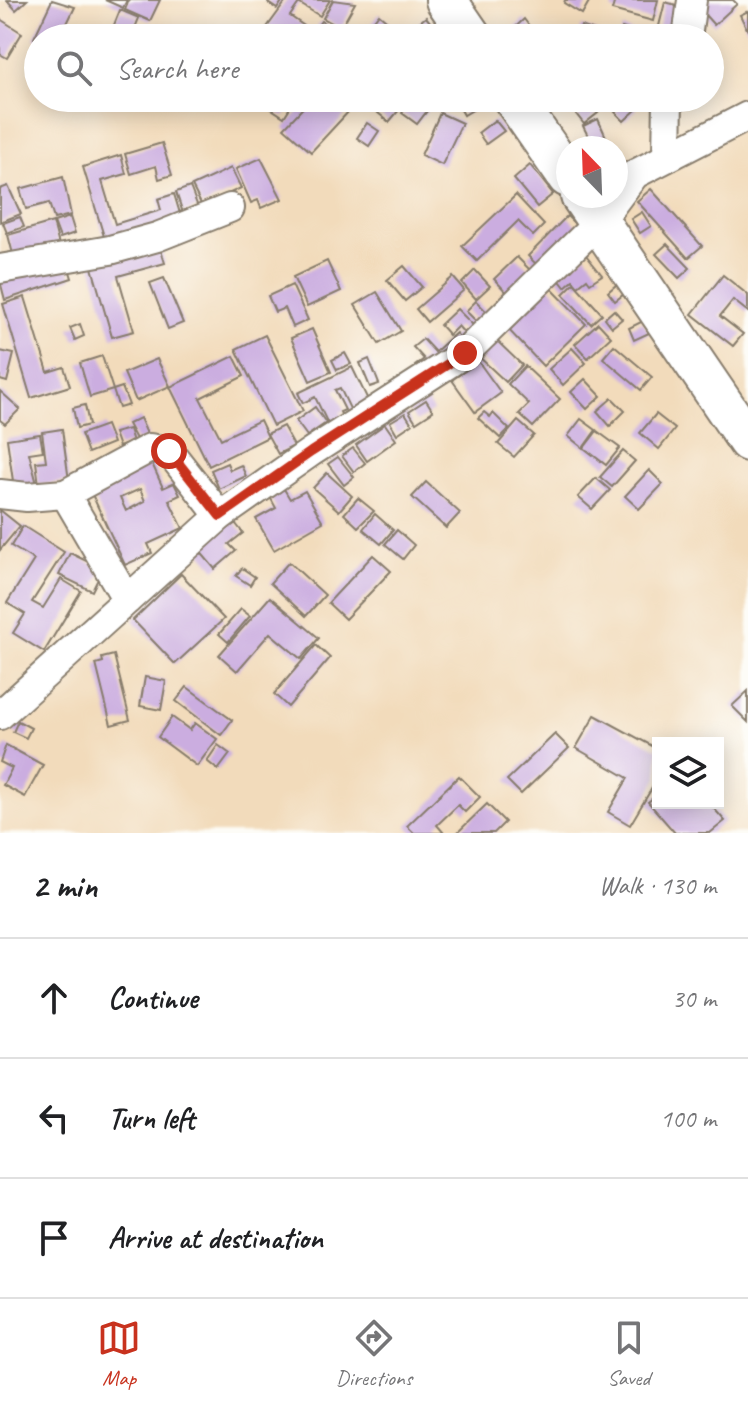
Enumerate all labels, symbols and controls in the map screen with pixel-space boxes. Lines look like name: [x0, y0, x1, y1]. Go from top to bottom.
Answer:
search box: [24, 24, 724, 112]
icon: search: [52, 46, 96, 90]
text: Search here: [116, 49, 238, 87]
north arrow: [556, 136, 628, 208]
route end: [447, 335, 483, 371]
route start: [151, 433, 187, 469]
map controls: [652, 737, 724, 809]
button: layers: [652, 737, 724, 809]
text: 2 min: [32, 864, 97, 907]
text: Walk · 130 m: [599, 869, 716, 902]
icon: ahead: [32, 976, 76, 1020]
text: Continue: [108, 979, 198, 1017]
text: 30 m: [672, 982, 716, 1015]
icon: left: [32, 1096, 76, 1140]
text: Turn left: [108, 1099, 195, 1137]
text: 100 m: [660, 1102, 716, 1135]
icon: arrive: [32, 1216, 76, 1260]
text: Arrive at destination: [108, 1219, 323, 1257]
tab: Map: [97, 1316, 141, 1392]
tab: Directions: [336, 1316, 412, 1392]
tab: Saved: [607, 1316, 651, 1392]

